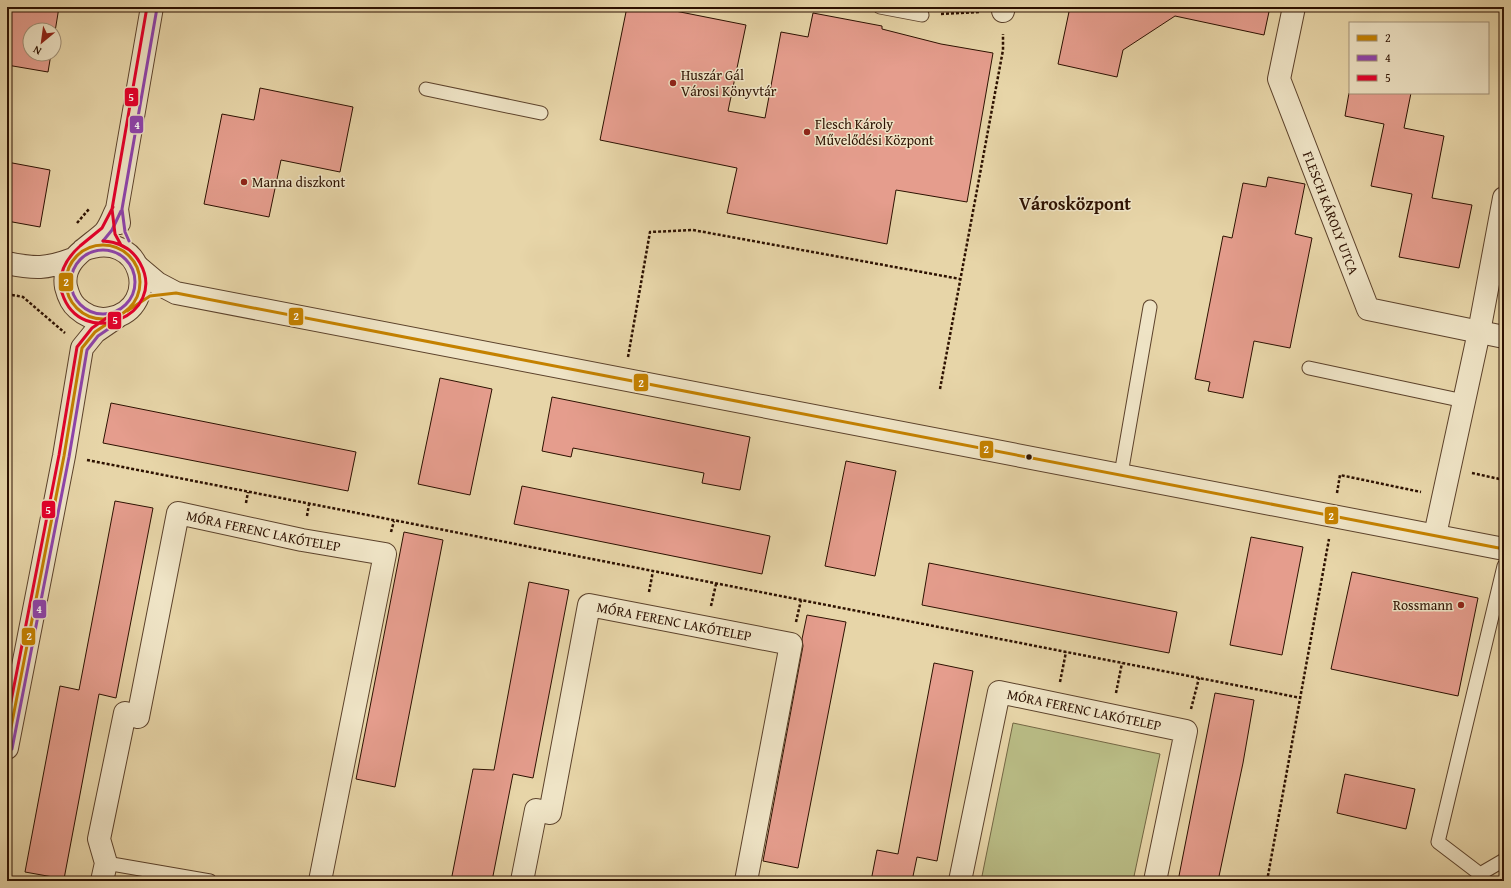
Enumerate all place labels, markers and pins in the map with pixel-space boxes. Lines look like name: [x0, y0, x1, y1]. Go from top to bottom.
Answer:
place label: Huszár Gál Városi Könyvtár: [681, 65, 777, 101]
marker: Huszár Gál Városi Könyvtár: [668, 78, 678, 88]
place label: Flesch Károly Művelődési Központ: [815, 114, 934, 150]
marker: Flesch Károly Művelődési Központ: [802, 127, 812, 137]
place label: Manna diszkont: [252, 172, 345, 192]
marker: Manna diszkont: [239, 177, 249, 187]
unlabelled marker: [1024, 452, 1034, 462]
place label: Rossmann: [1393, 595, 1453, 615]
marker: Rossmann: [1456, 600, 1466, 610]

